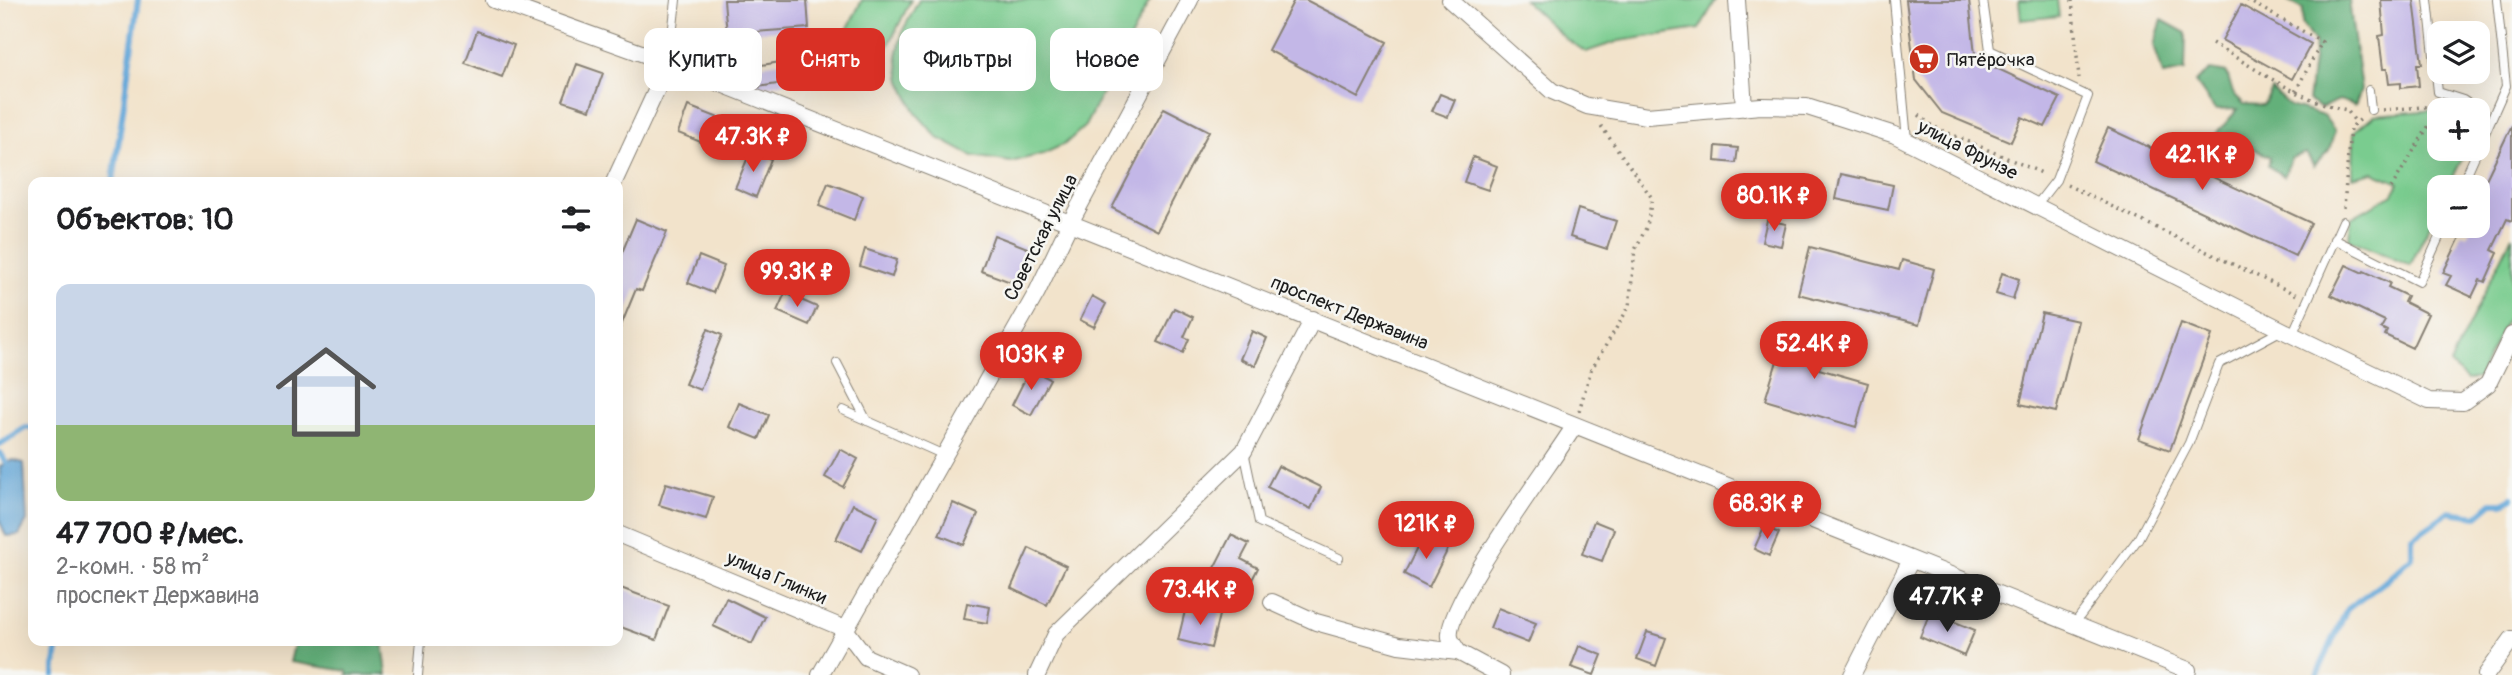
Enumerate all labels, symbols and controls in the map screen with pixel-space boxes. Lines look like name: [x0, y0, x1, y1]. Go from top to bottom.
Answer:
map controls: [2427, 21, 2490, 238]
button: layers: [2427, 21, 2490, 84]
chip: Купить: [644, 28, 762, 91]
chip: Снять: [776, 28, 885, 91]
chip: Фильтры: [899, 28, 1036, 91]
chip: Новое: [1050, 28, 1163, 91]
supermarket icon: Пятёрочка: [1907, 42, 1941, 76]
place label: Пятёрочка: [1947, 48, 2035, 72]
button: +: [2427, 98, 2490, 161]
pin: 47.3K ₽: [688, 114, 818, 174]
street label: улица Фрунзе: [1913, 114, 2022, 186]
text: 47.3K ₽: [715, 122, 791, 151]
pin: 42.1K ₽: [2137, 132, 2267, 192]
text: 42.1K ₽: [2166, 140, 2238, 169]
street label: Советская улица: [999, 170, 1083, 305]
pin: 80.1K ₽: [1709, 174, 1839, 233]
button: −: [2427, 175, 2490, 238]
text: 80.1K ₽: [1737, 181, 1811, 210]
icon: filters: [557, 200, 595, 238]
text: Объектов: 10: [56, 201, 234, 238]
pin: 99.3K ₽: [732, 250, 862, 309]
text: 99.3K ₽: [760, 257, 834, 286]
street label: проспект Державина: [1267, 270, 1432, 356]
pin: 52.4K ₽: [1749, 322, 1879, 381]
icon: home: [263, 329, 389, 455]
text: 52.4K ₽: [1776, 329, 1852, 358]
pin: 103K ₽: [974, 332, 1088, 392]
text: 103K ₽: [996, 340, 1066, 369]
pin: 68.3K ₽: [1702, 482, 1832, 541]
text: 68.3K ₽: [1729, 489, 1805, 518]
pin: 121K ₽: [1369, 502, 1483, 561]
text: 121K ₽: [1394, 509, 1458, 538]
text: 47 700 ₽/мес.: [56, 515, 244, 552]
street label: улица Глинки: [722, 546, 831, 610]
text: 2-комн. · 58 m²: [56, 552, 209, 581]
pin: 73.4K ₽: [1135, 568, 1265, 627]
pin: 47.7K ₽: [1882, 574, 2012, 634]
text: 73.4K ₽: [1162, 575, 1238, 604]
text: проспект Державина: [56, 581, 259, 610]
text: 47.7K ₽: [1909, 582, 1985, 611]

